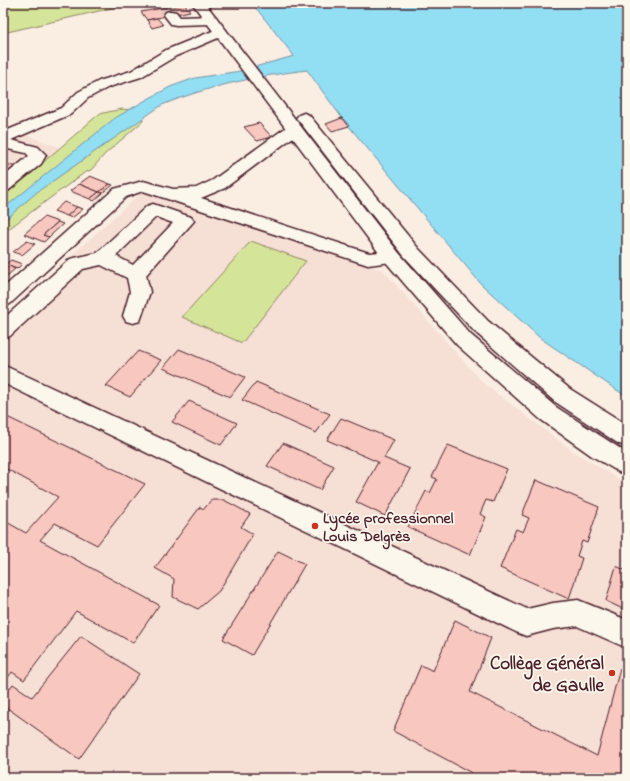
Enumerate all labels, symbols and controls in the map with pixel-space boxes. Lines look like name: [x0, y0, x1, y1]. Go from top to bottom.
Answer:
place label: Lycée professionnel Louis Delgrès: [323, 507, 454, 550]
marker: Lycée professionnel Louis Delgrès: [310, 521, 320, 531]
place label: Collège Général de Gaulle: [490, 651, 604, 700]
marker: Collège Général de Gaulle: [607, 668, 617, 678]

